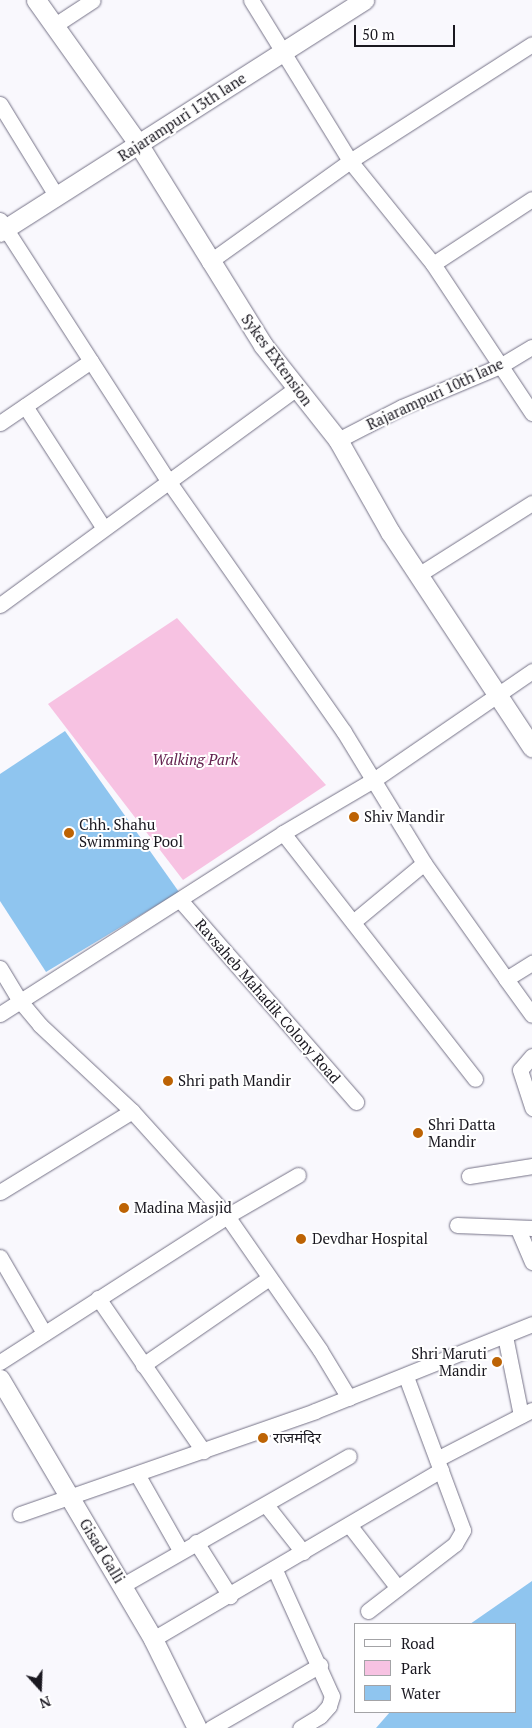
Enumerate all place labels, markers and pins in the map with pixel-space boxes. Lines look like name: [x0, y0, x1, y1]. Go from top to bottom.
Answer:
place label: Shiv Mandir: [364, 808, 445, 826]
marker: Shiv Mandir: [348, 811, 360, 823]
place label: Chh. Shahu Swimming Pool: [79, 815, 183, 850]
marker: Chh. Shahu Swimming Pool: [63, 827, 75, 839]
place label: Shri path Mandir: [178, 1072, 291, 1090]
marker: Shri path Mandir: [162, 1075, 174, 1087]
place label: Shri Datta Mandir: [428, 1115, 496, 1150]
marker: Shri Datta Mandir: [412, 1127, 424, 1139]
place label: Madina Masjid: [134, 1199, 232, 1217]
marker: Madina Masjid: [118, 1202, 130, 1214]
place label: Devdhar Hospital: [312, 1230, 428, 1248]
marker: Devdhar Hospital: [294, 1232, 308, 1246]
place label: Shri Maruti Mandir: [411, 1344, 487, 1379]
marker: Shri Maruti Mandir: [491, 1356, 503, 1368]
place label: राजमंदिर: [273, 1429, 321, 1447]
marker: राजमंदिर: [257, 1432, 269, 1444]

